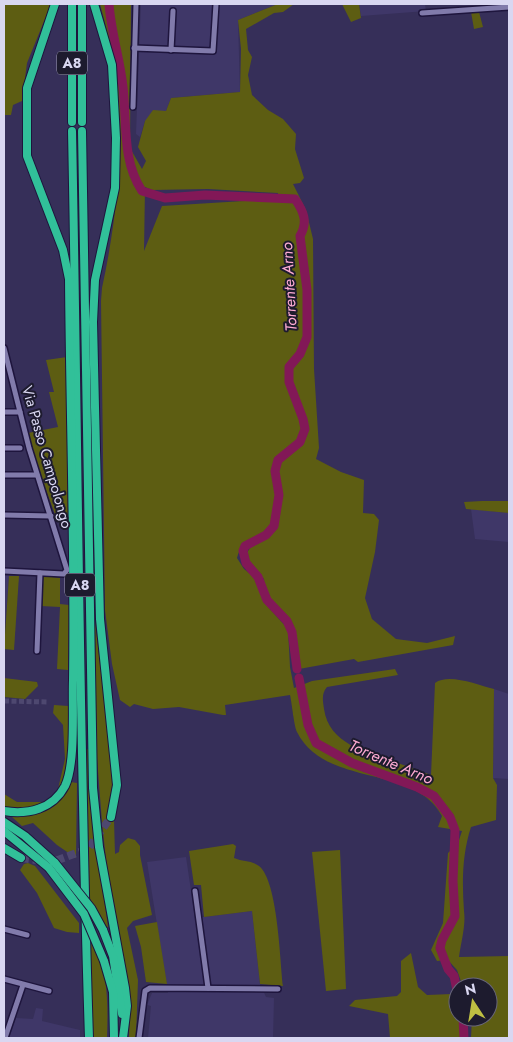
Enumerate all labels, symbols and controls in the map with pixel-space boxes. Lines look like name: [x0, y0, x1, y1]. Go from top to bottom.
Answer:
road number: A8: [57, 52, 87, 74]
water label: Torrente Arno: [275, 241, 303, 332]
street label: Via Passo Campolongo: [16, 383, 78, 531]
road number: A8: [65, 574, 95, 596]
water label: Torrente Arno: [345, 734, 437, 790]
north arrow: [448, 977, 498, 1027]
text: N: [463, 978, 478, 1000]

